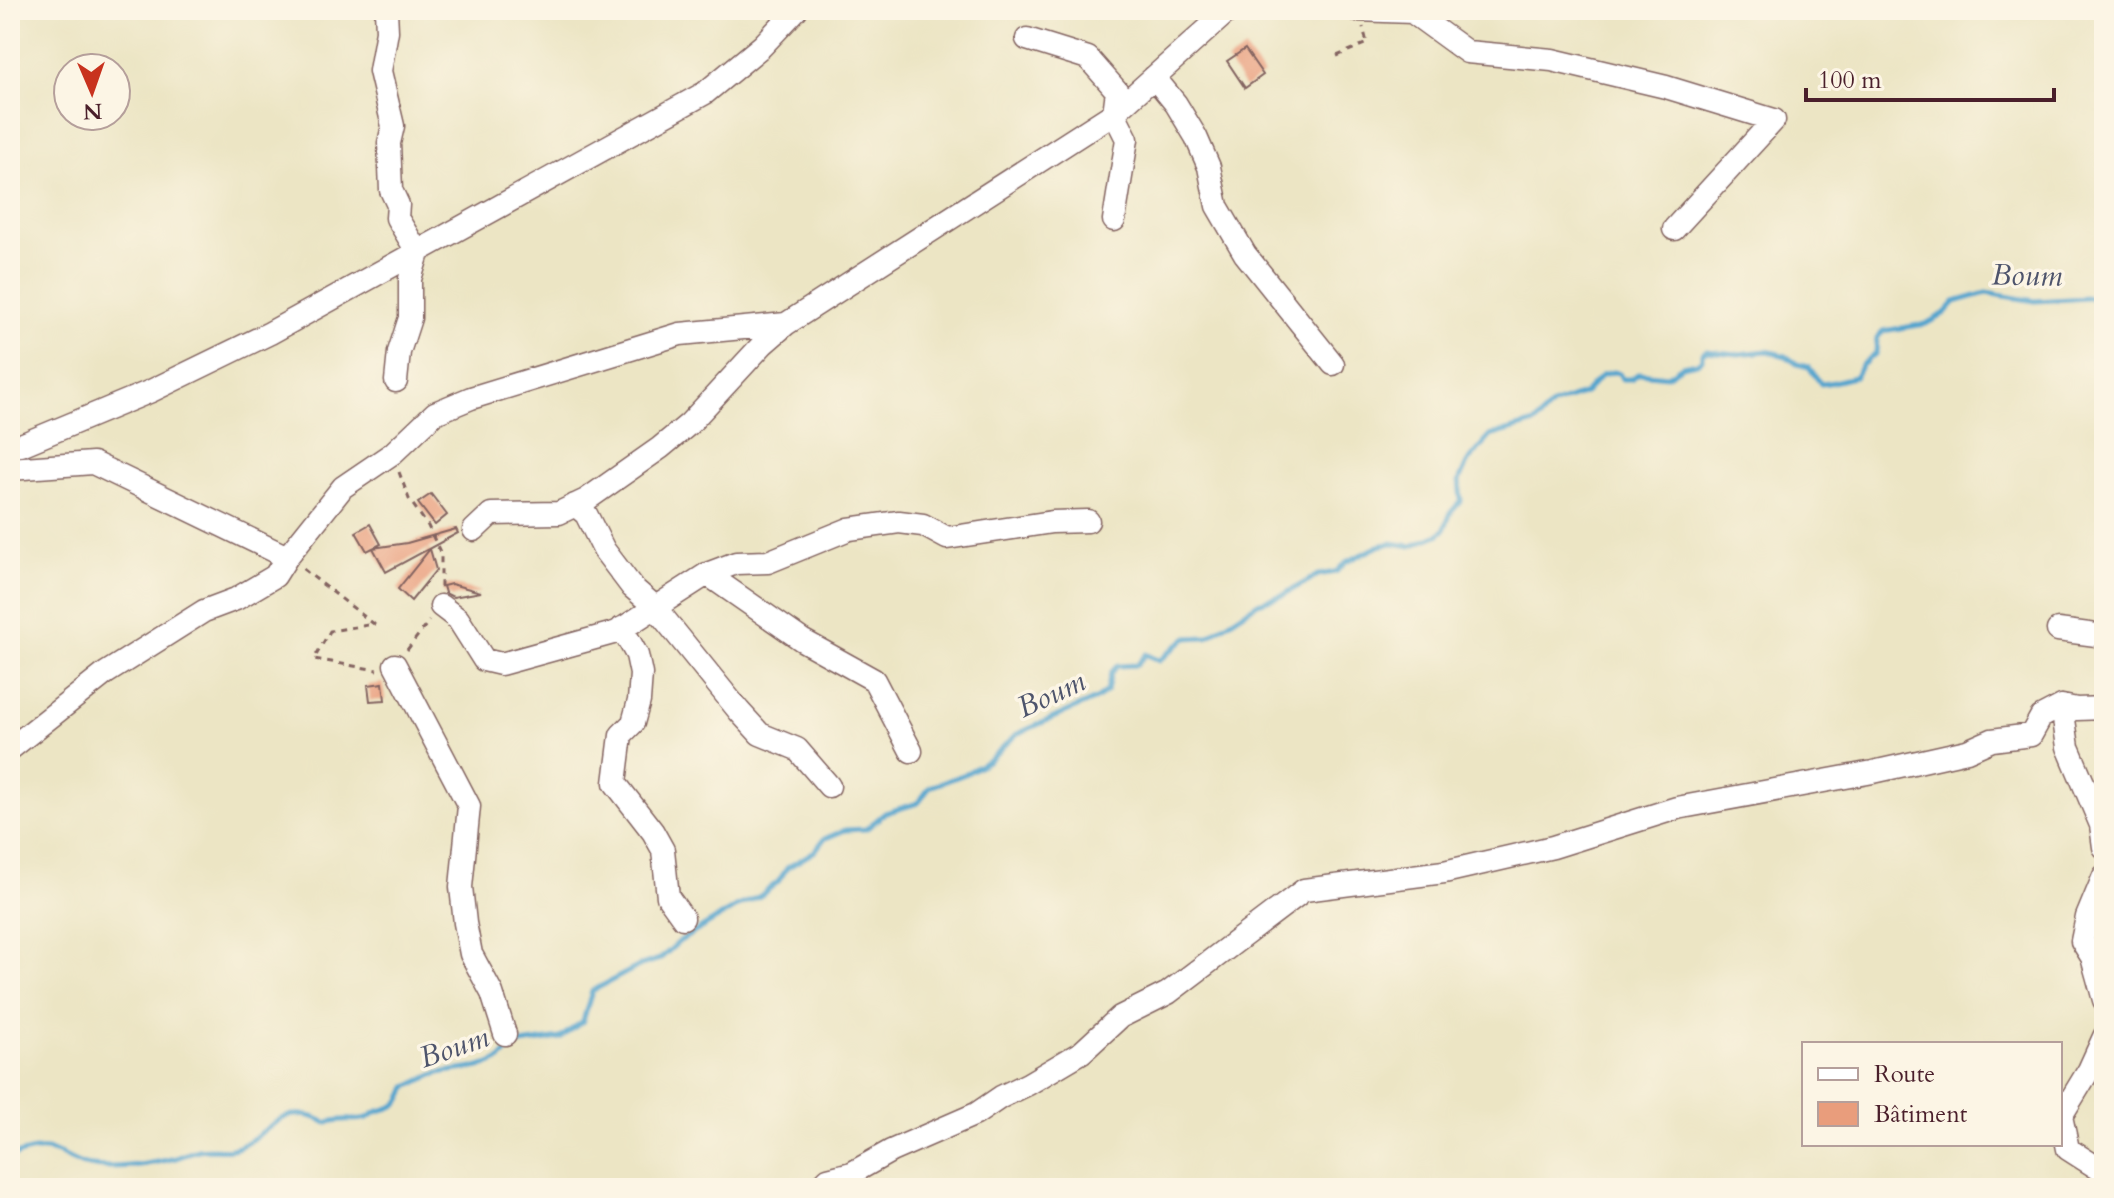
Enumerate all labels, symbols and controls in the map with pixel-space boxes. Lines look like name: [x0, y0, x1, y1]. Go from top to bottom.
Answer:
north arrow: [52, 52, 132, 132]
scale bar: [1806, 52, 2054, 102]
text: 100 m: [1818, 64, 1882, 97]
text: N: [83, 96, 103, 126]
water label: Boum: [1991, 254, 2063, 297]
water label: Boum: [1010, 661, 1092, 728]
water label: Boum: [414, 1016, 495, 1078]
legend: [1802, 1042, 2062, 1146]
text: Route: [1874, 1058, 1935, 1091]
text: Bâtiment: [1874, 1098, 1968, 1131]

